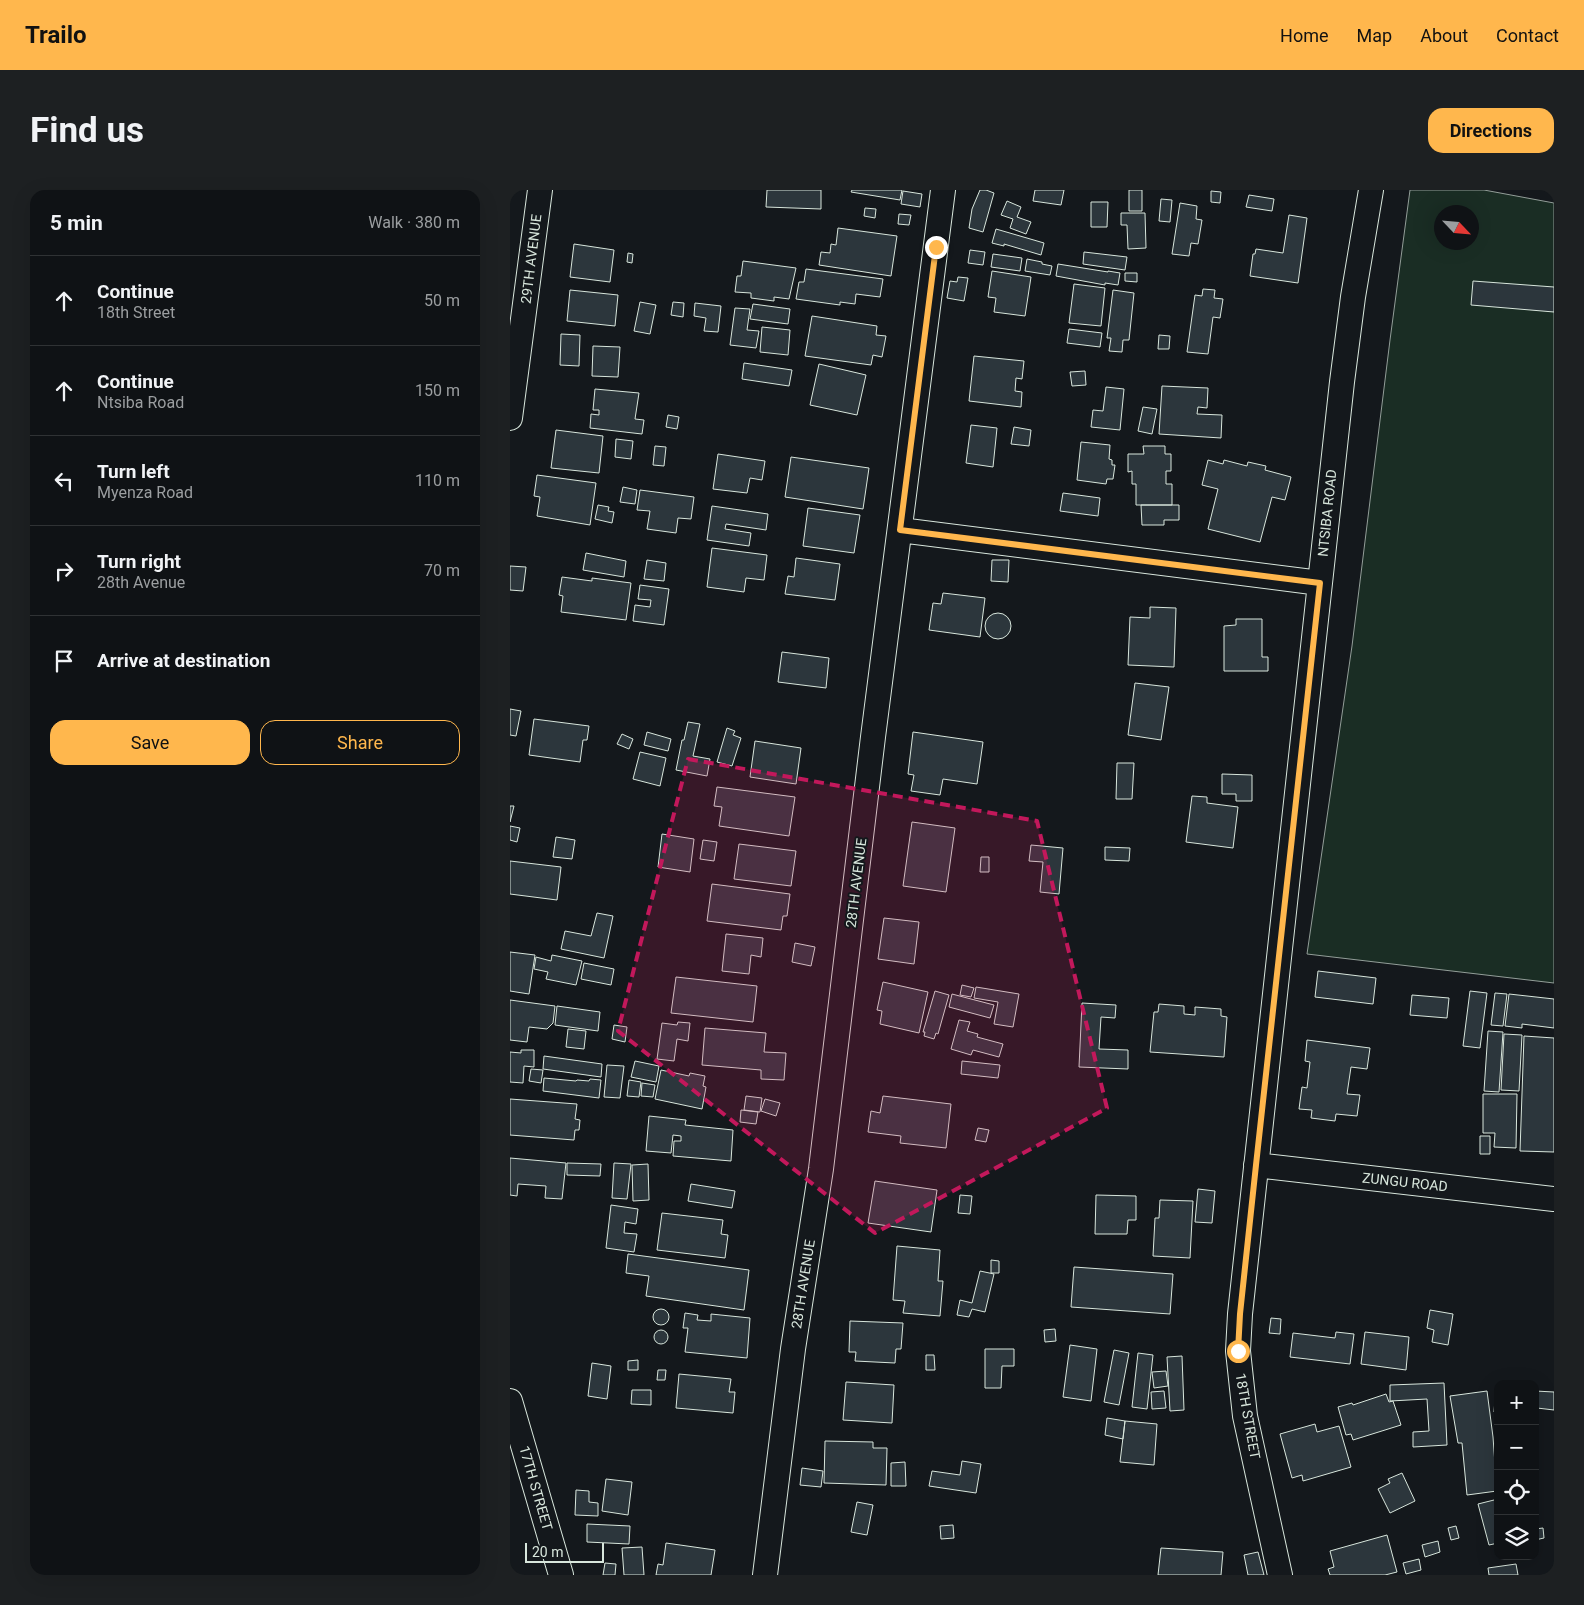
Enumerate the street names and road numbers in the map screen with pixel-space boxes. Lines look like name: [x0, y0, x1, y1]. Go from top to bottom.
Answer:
street label: 29TH AVENUE: [518, 213, 544, 305]
street label: NTSIBA ROAD: [1314, 468, 1340, 558]
street label: 28TH AVENUE: [843, 837, 869, 929]
street label: ZUNGU ROAD: [1361, 1170, 1449, 1194]
street label: 28TH AVENUE: [788, 1238, 818, 1330]
street label: 18TH STREET: [1233, 1372, 1264, 1461]
street label: 17TH STREET: [516, 1444, 556, 1533]

